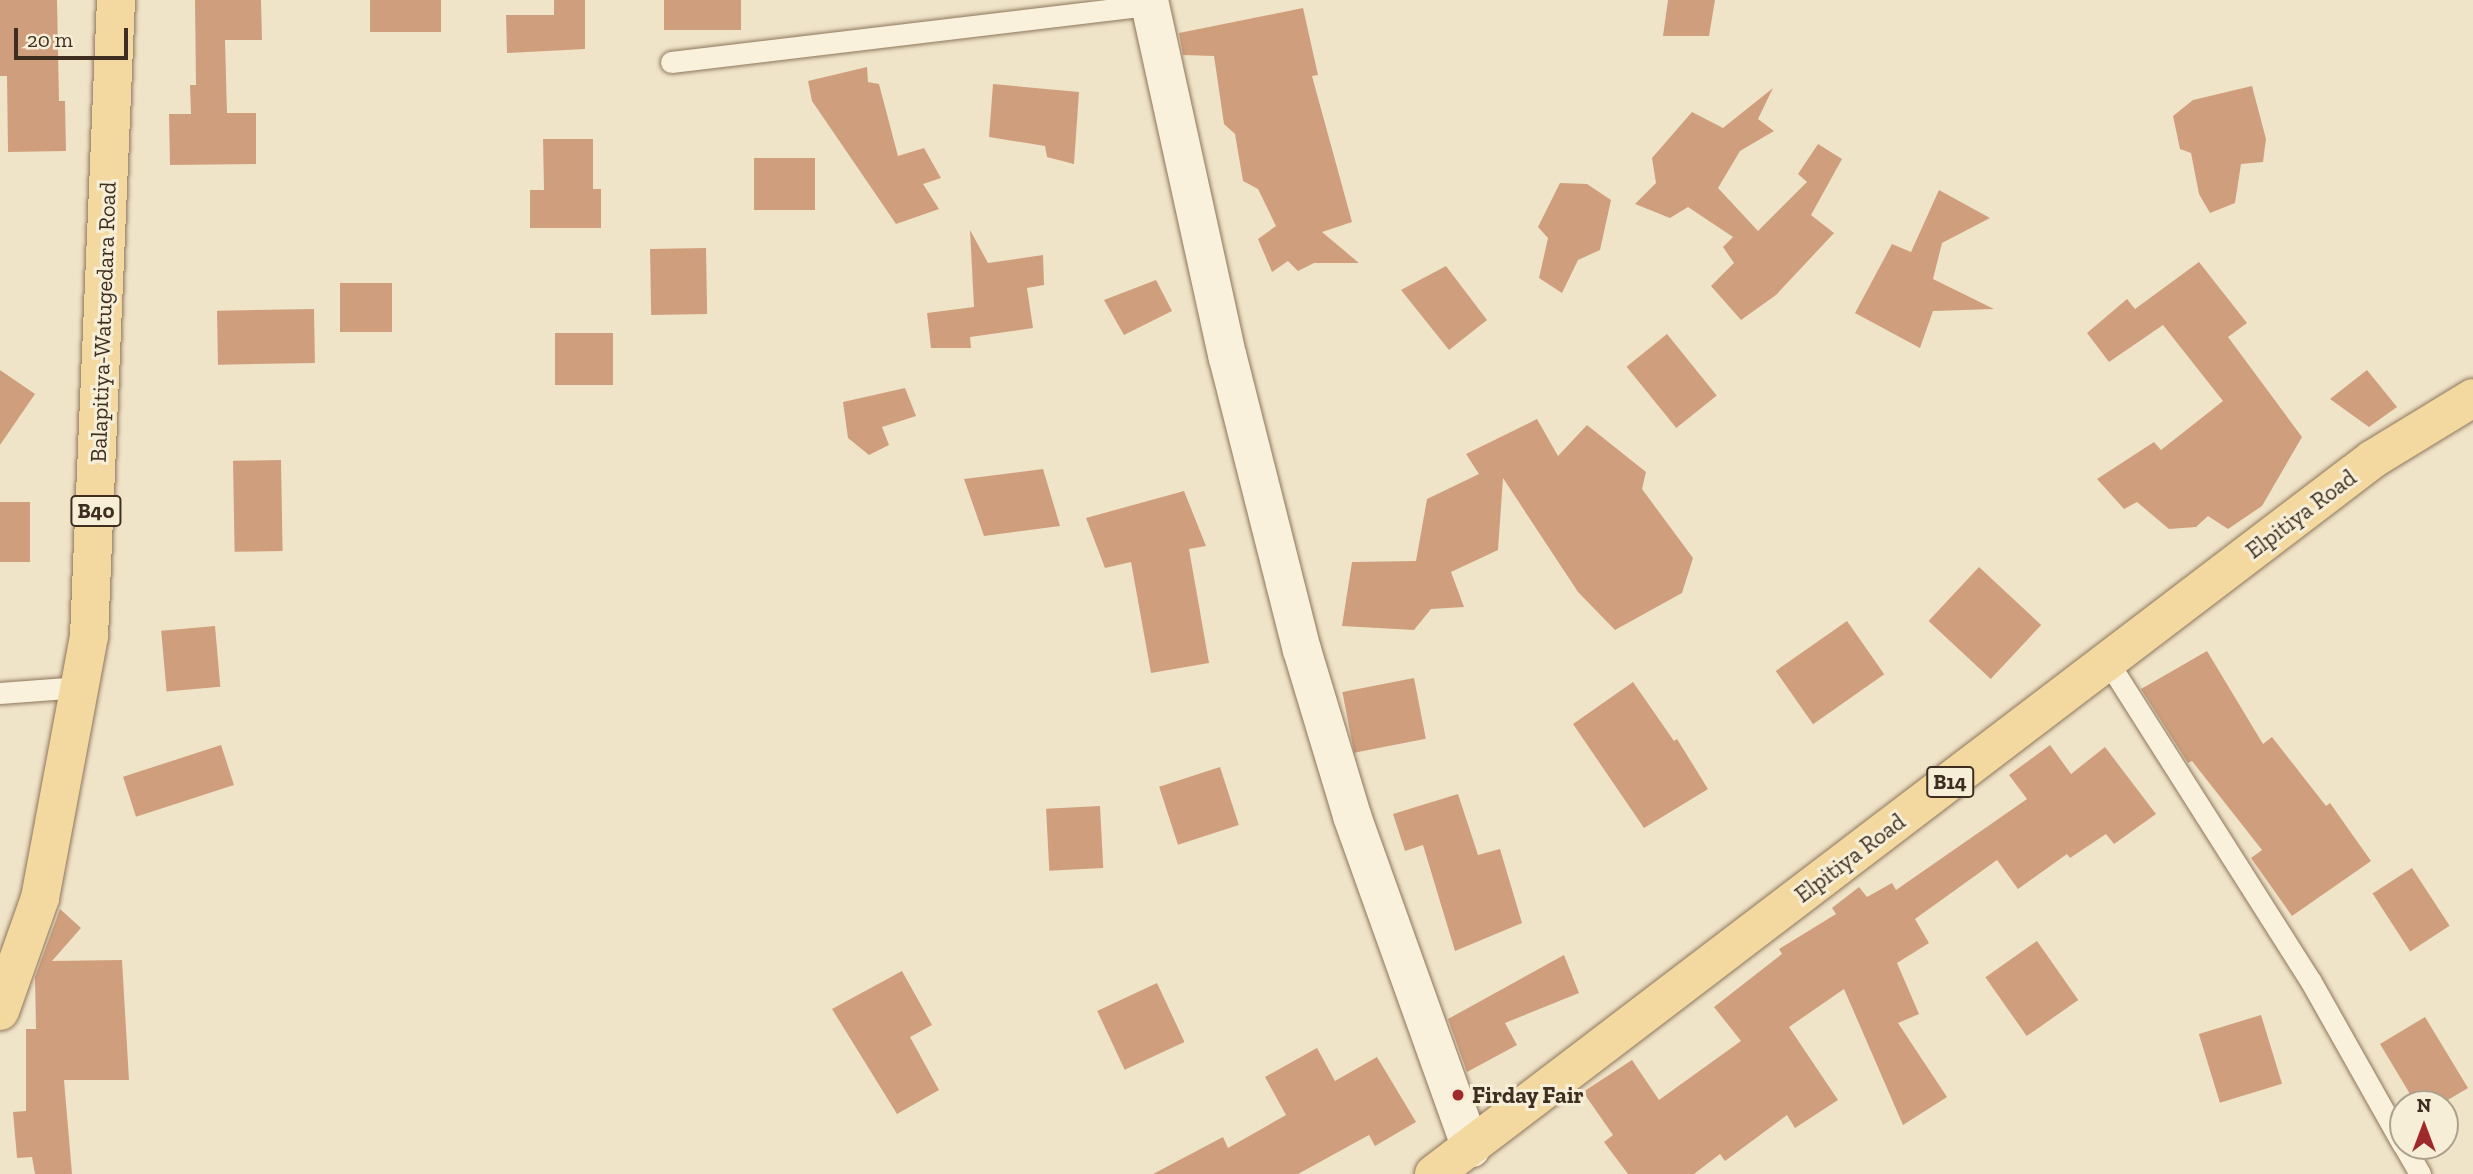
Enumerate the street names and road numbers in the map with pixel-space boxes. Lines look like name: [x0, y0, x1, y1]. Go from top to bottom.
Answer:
street label: Balapitiya-Watugedara Road: [84, 181, 122, 463]
street label: Elpitiya Road: [2240, 464, 2362, 564]
road number: B40: [70, 494, 122, 528]
road number: B14: [1926, 764, 1974, 800]
street label: Elpitiya Road: [1789, 808, 1911, 908]

